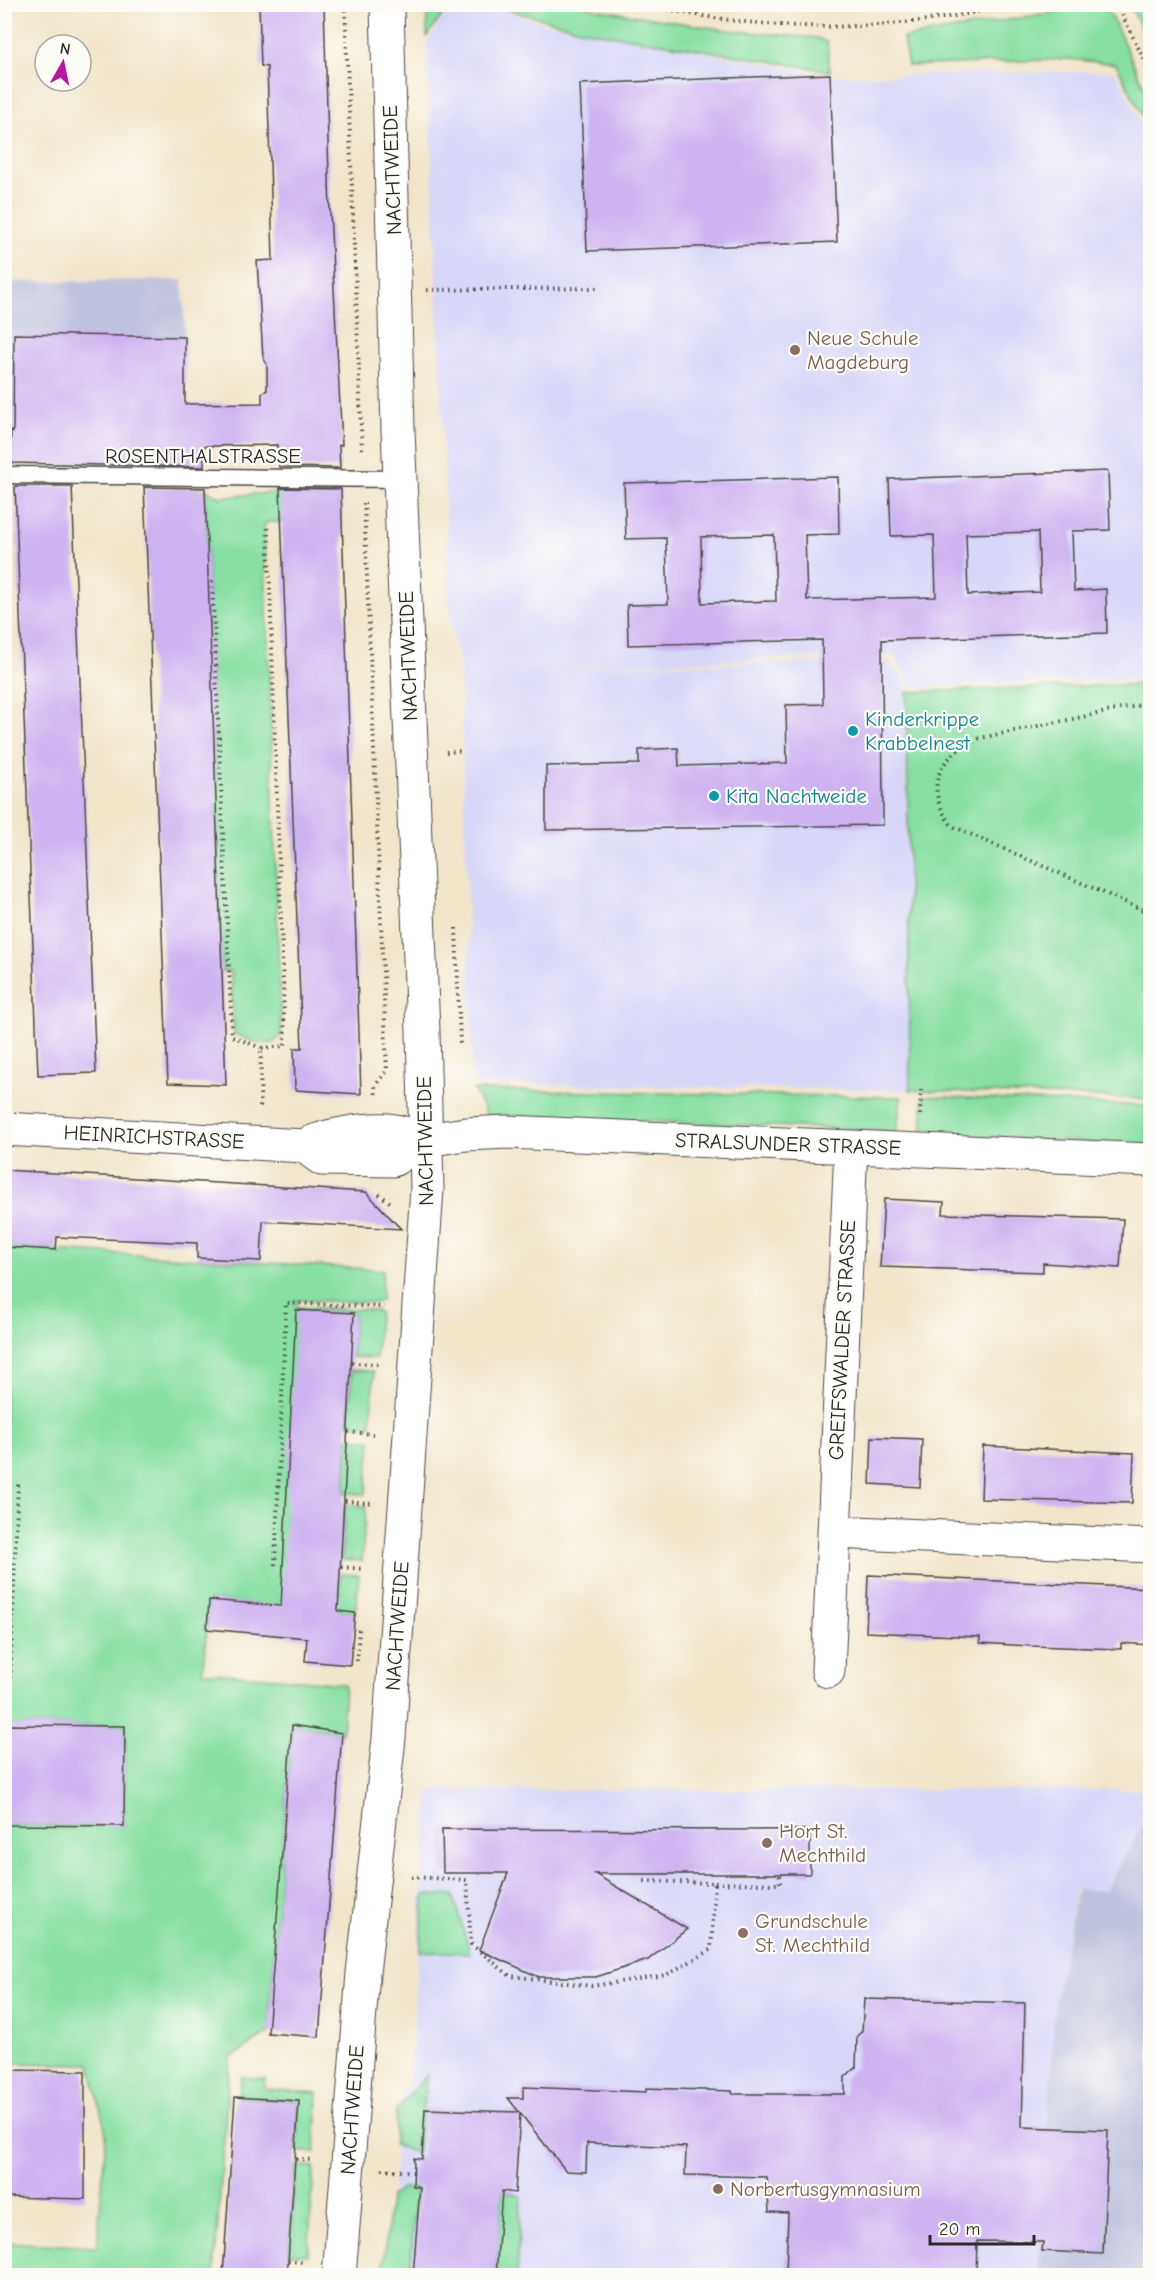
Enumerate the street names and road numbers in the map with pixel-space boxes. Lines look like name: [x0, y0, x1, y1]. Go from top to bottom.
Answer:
street label: NACHTWEIDE: [378, 105, 406, 235]
street label: ROSENTHALSTRASSE: [105, 444, 301, 468]
street label: NACHTWEIDE: [394, 591, 422, 721]
street label: NACHTWEIDE: [412, 1076, 438, 1206]
street label: HEINRICHSTRASSE: [63, 1120, 245, 1154]
street label: STRALSUNDER STRASSE: [675, 1128, 901, 1160]
street label: GREIFSWALDER STRASSE: [824, 1219, 860, 1461]
street label: NACHTWEIDE: [380, 1560, 414, 1692]
street label: NACHTWEIDE: [335, 2044, 369, 2176]

